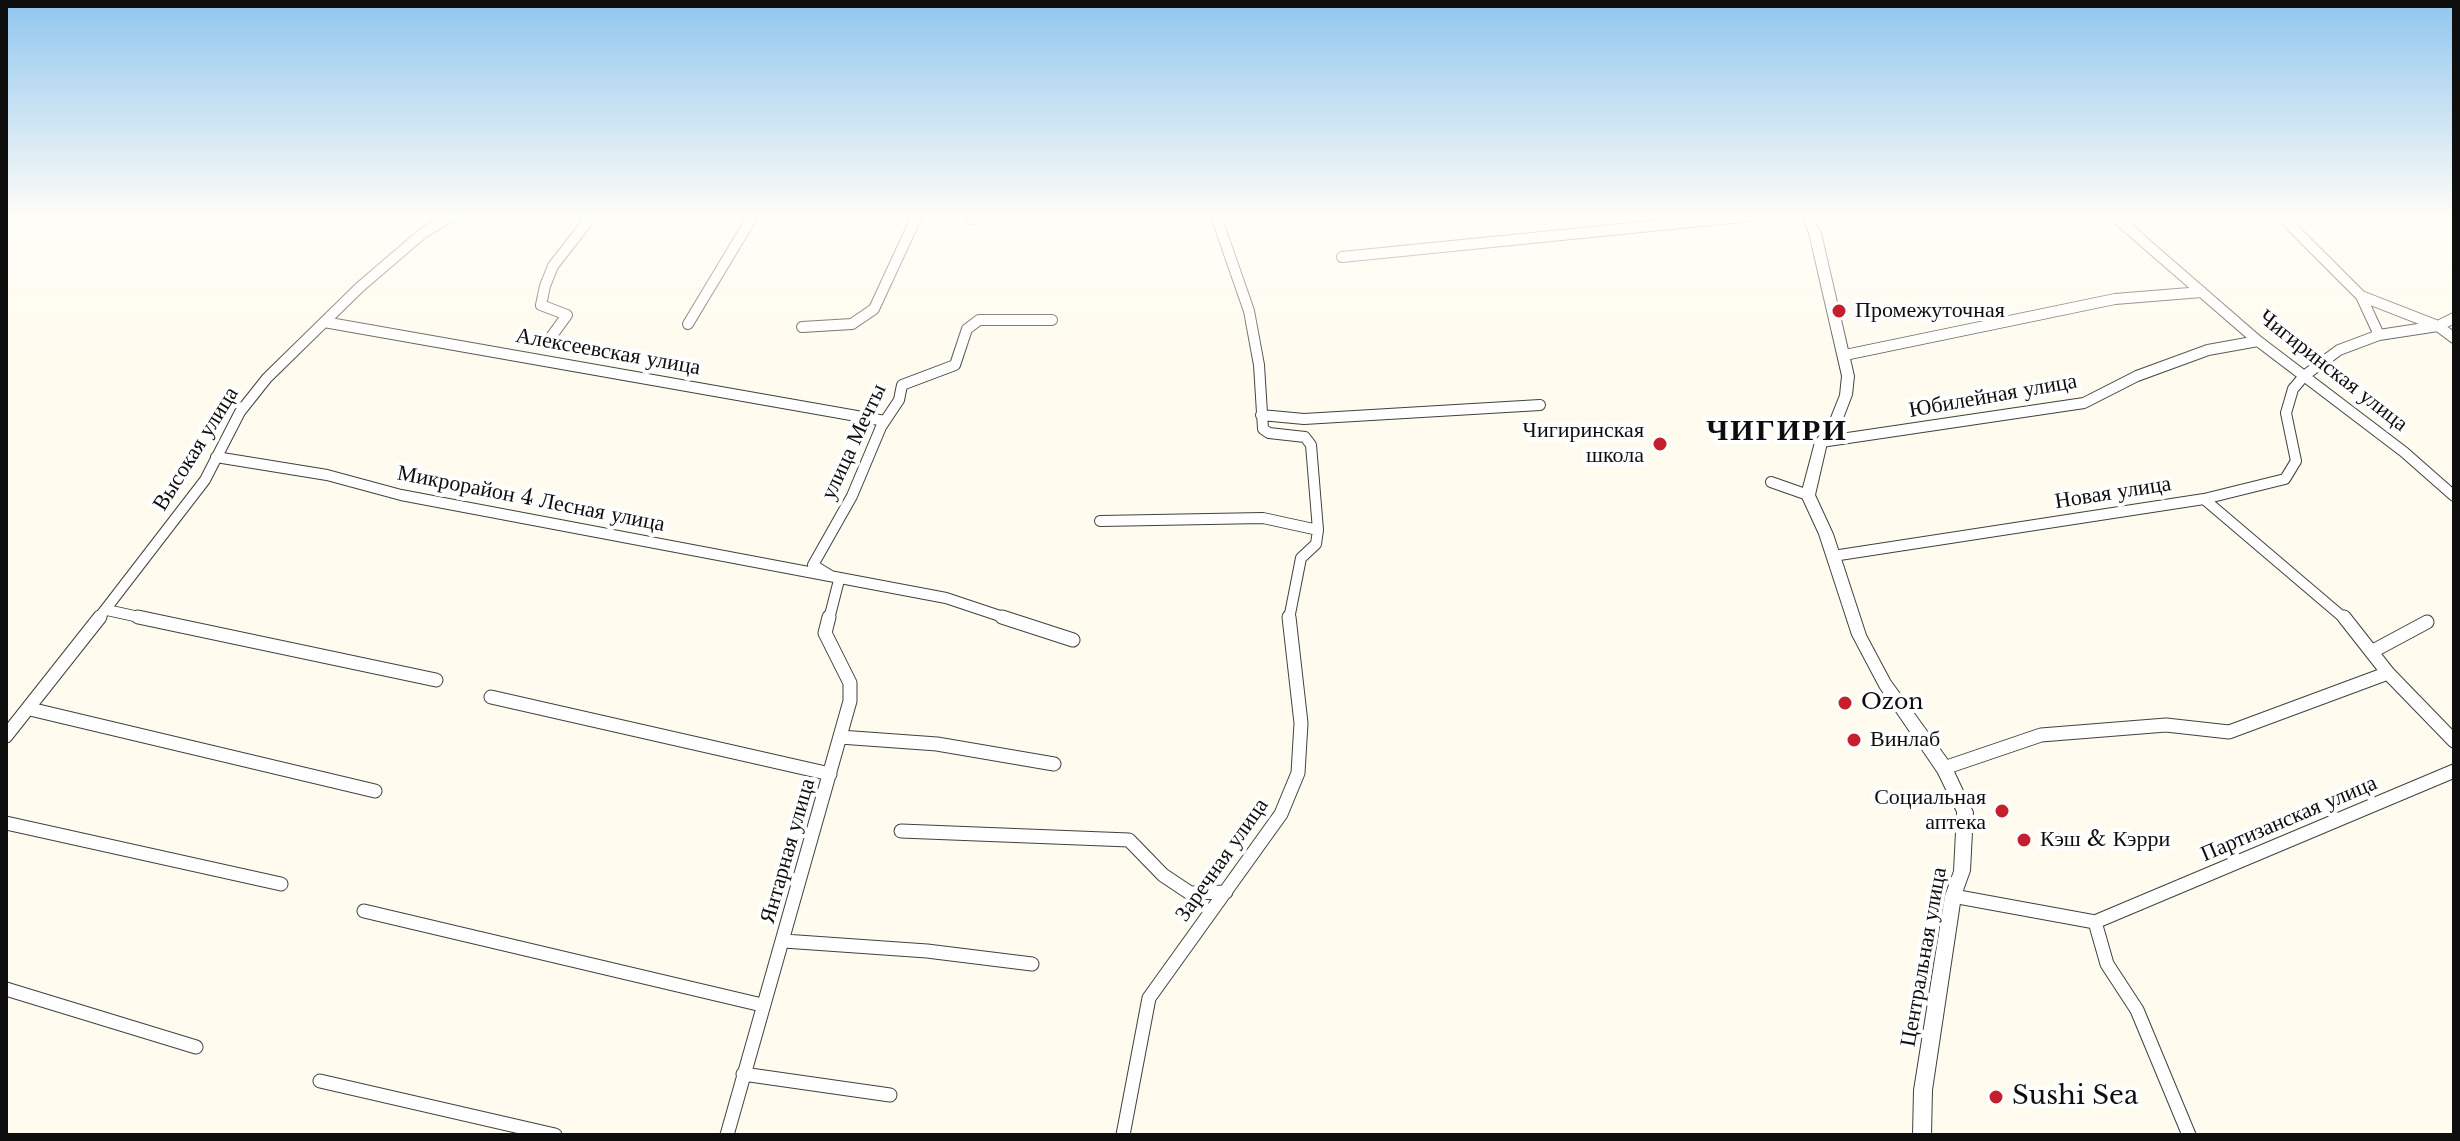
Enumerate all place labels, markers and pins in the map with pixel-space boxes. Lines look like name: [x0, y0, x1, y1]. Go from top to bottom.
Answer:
place label: Промежуточная: [1855, 298, 2005, 324]
marker: Промежуточная: [1830, 302, 1848, 320]
place label: Чигиринская школа: [1523, 418, 1644, 470]
marker: Чигиринская школа: [1651, 435, 1669, 453]
place label: Ozon: [1861, 690, 1923, 716]
marker: Ozon: [1836, 694, 1854, 712]
place label: Винлаб: [1870, 727, 1940, 753]
marker: Винлаб: [1845, 731, 1863, 749]
place label: Социальная аптека: [1874, 785, 1986, 836]
marker: Социальная аптека: [1993, 802, 2011, 820]
place label: Кэш & Кэрри: [2040, 827, 2170, 853]
marker: Кэш & Кэрри: [2015, 831, 2033, 849]
place label: Sushi Sea: [2012, 1081, 2138, 1113]
marker: Sushi Sea: [1987, 1088, 2005, 1106]

